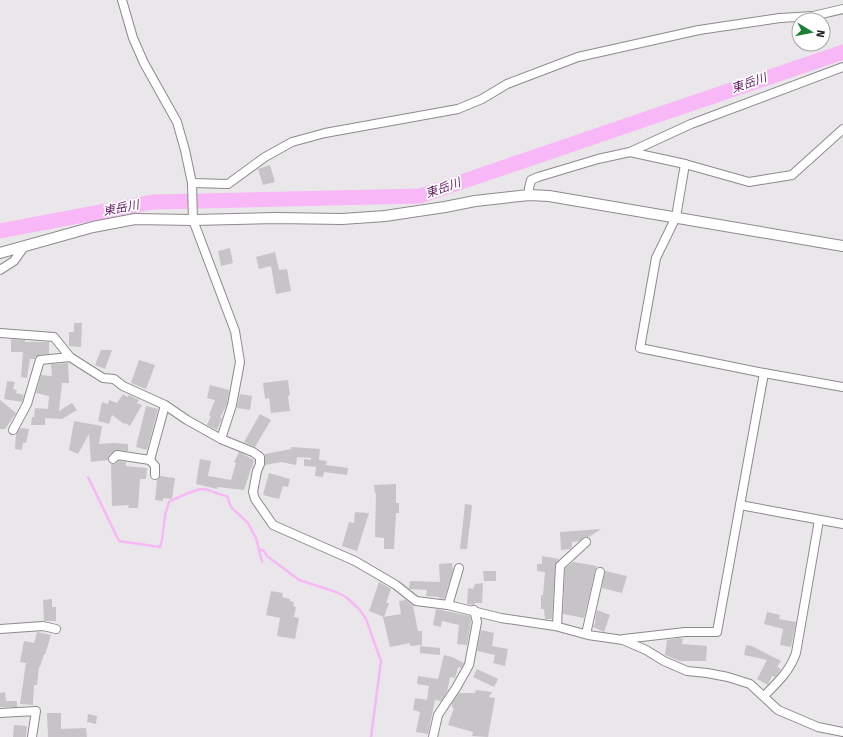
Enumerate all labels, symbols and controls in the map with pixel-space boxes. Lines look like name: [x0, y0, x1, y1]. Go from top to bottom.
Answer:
north arrow: [791, 12, 831, 52]
text: N: [813, 29, 827, 38]
water label: 東岳川: [730, 70, 770, 95]
water label: 東岳川: [424, 175, 464, 200]
water label: 東岳川: [102, 197, 142, 218]

